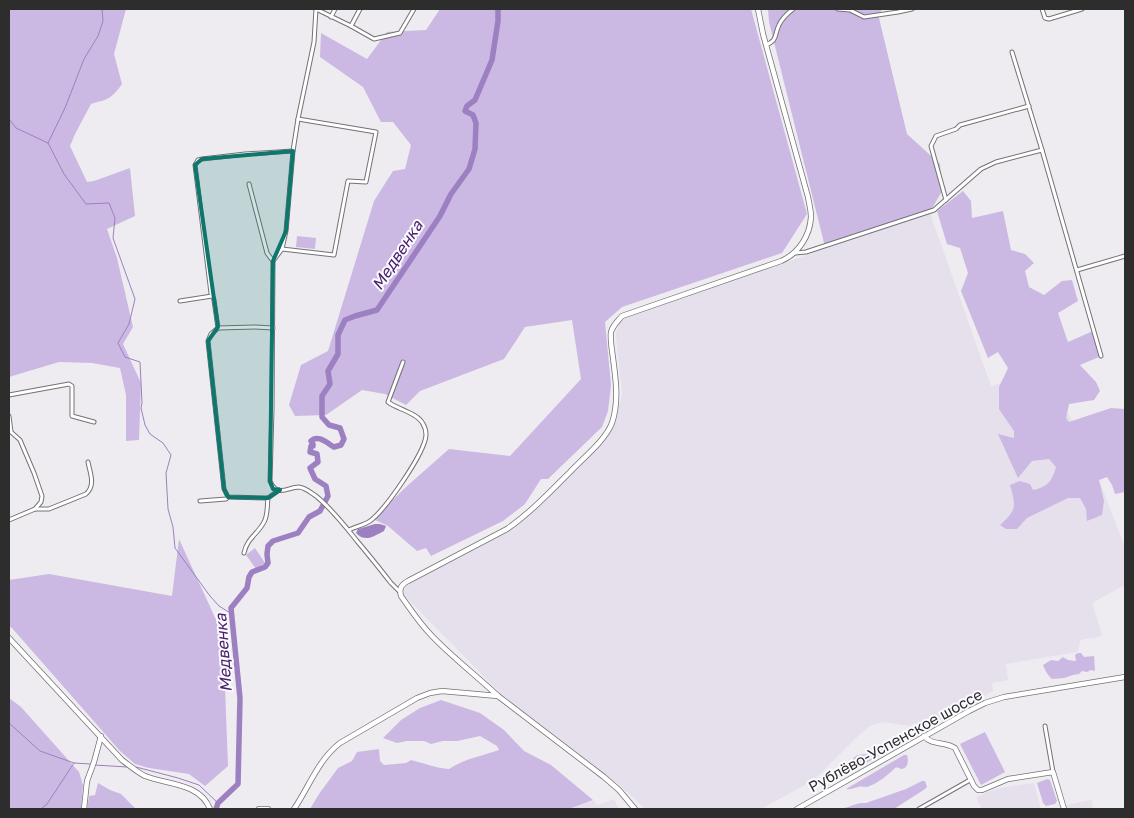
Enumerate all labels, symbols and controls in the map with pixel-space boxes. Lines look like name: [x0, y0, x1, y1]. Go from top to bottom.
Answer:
water label: Медвенка: [367, 216, 427, 293]
water label: Медвенка: [210, 612, 236, 693]
street label: Рублёво-Успенское шоссе: [805, 684, 985, 795]

